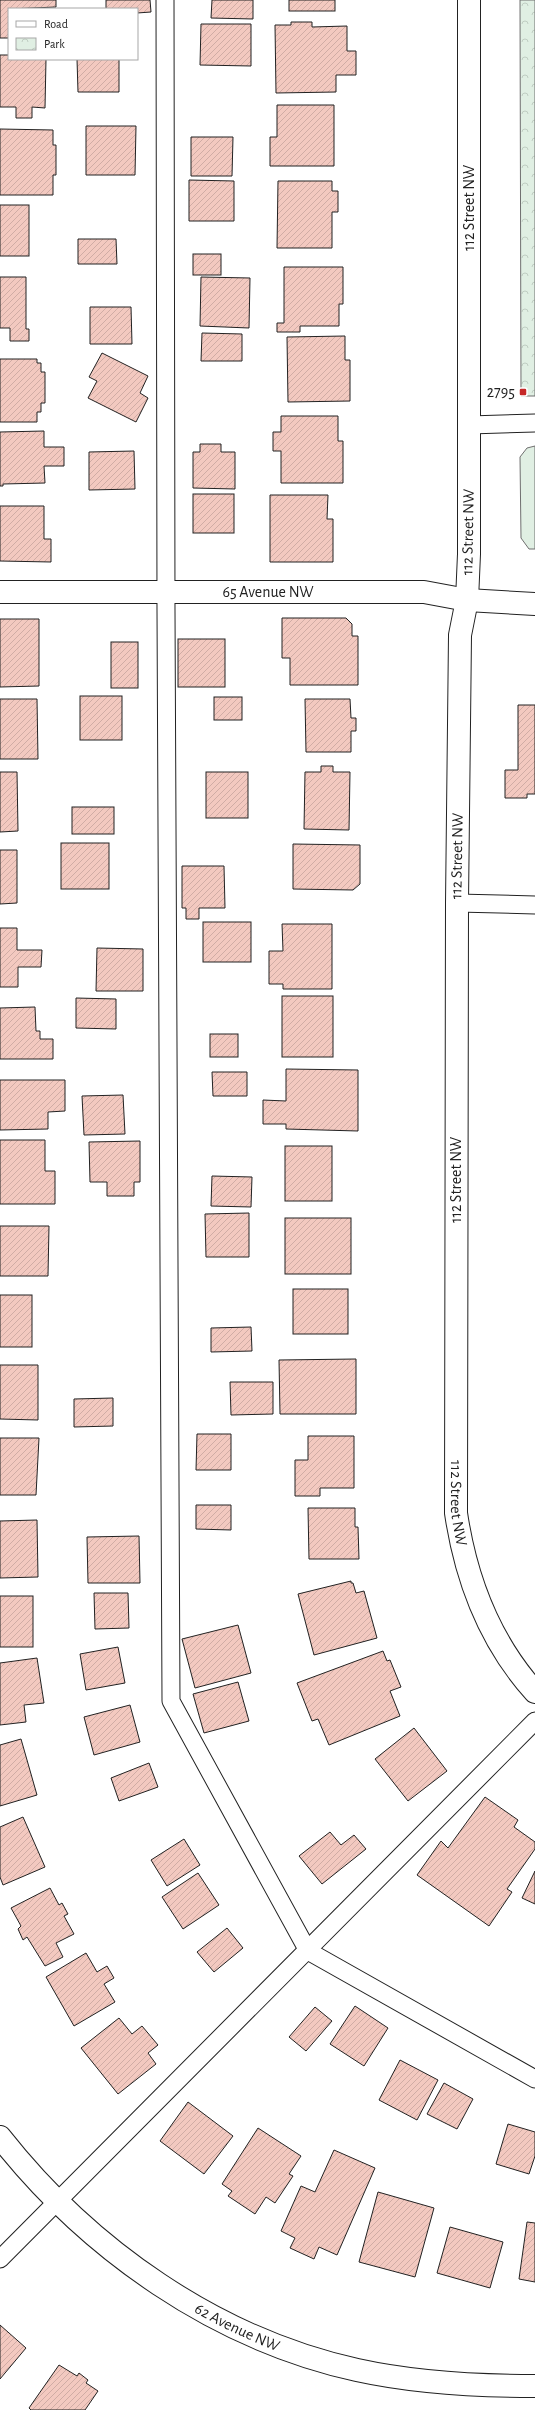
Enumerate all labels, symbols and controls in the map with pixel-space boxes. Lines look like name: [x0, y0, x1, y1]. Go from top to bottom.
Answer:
legend: [8, 8, 138, 60]
text: Road: [44, 18, 68, 30]
text: Park: [44, 38, 65, 50]
street label: 112 Street NW: [461, 164, 477, 251]
place label: 2795: [487, 384, 515, 400]
marker: 2795: [518, 387, 528, 397]
street label: 112 Street NW: [459, 488, 477, 575]
street label: 65 Avenue NW: [222, 584, 314, 600]
street label: 112 Street NW: [448, 812, 466, 899]
street label: 112 Street NW: [448, 1136, 464, 1223]
street label: 112 Street NW: [448, 1460, 470, 1548]
street label: 62 Avenue NW: [192, 2300, 282, 2354]

